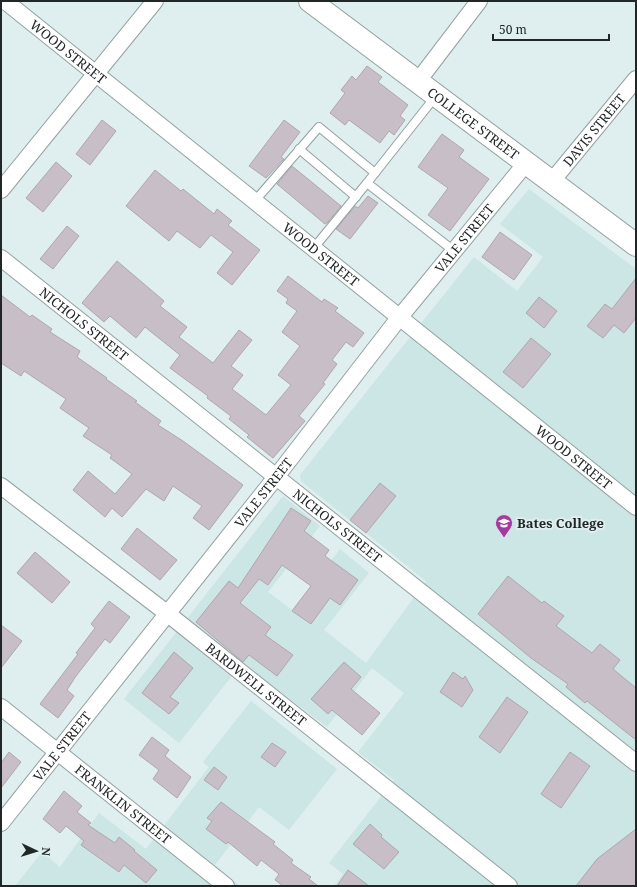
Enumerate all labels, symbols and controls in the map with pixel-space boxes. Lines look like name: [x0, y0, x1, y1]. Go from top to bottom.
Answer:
street label: WOOD STREET: [26, 16, 110, 88]
scale bar: [493, 16, 609, 42]
text: 50 m: [499, 21, 527, 38]
street label: COLLEGE STREET: [424, 83, 523, 164]
street label: DAVIS STREET: [559, 90, 629, 170]
street label: VALE STREET: [431, 200, 498, 277]
street label: WOOD STREET: [279, 218, 363, 291]
street label: NICHOLS STREET: [36, 283, 132, 365]
street label: WOOD STREET: [532, 421, 616, 493]
street label: VALE STREET: [230, 454, 297, 531]
street label: NICHOLS STREET: [289, 485, 386, 567]
school or university icon: Bates College: [494, 513, 514, 538]
place label: Bates College: [517, 514, 604, 532]
street label: BARDWELL STREET: [202, 639, 310, 730]
street label: VALE STREET: [29, 708, 95, 785]
street label: FRANKLIN STREET: [71, 760, 175, 848]
north arrow: [16, 831, 56, 871]
text: N: [39, 847, 54, 857]

